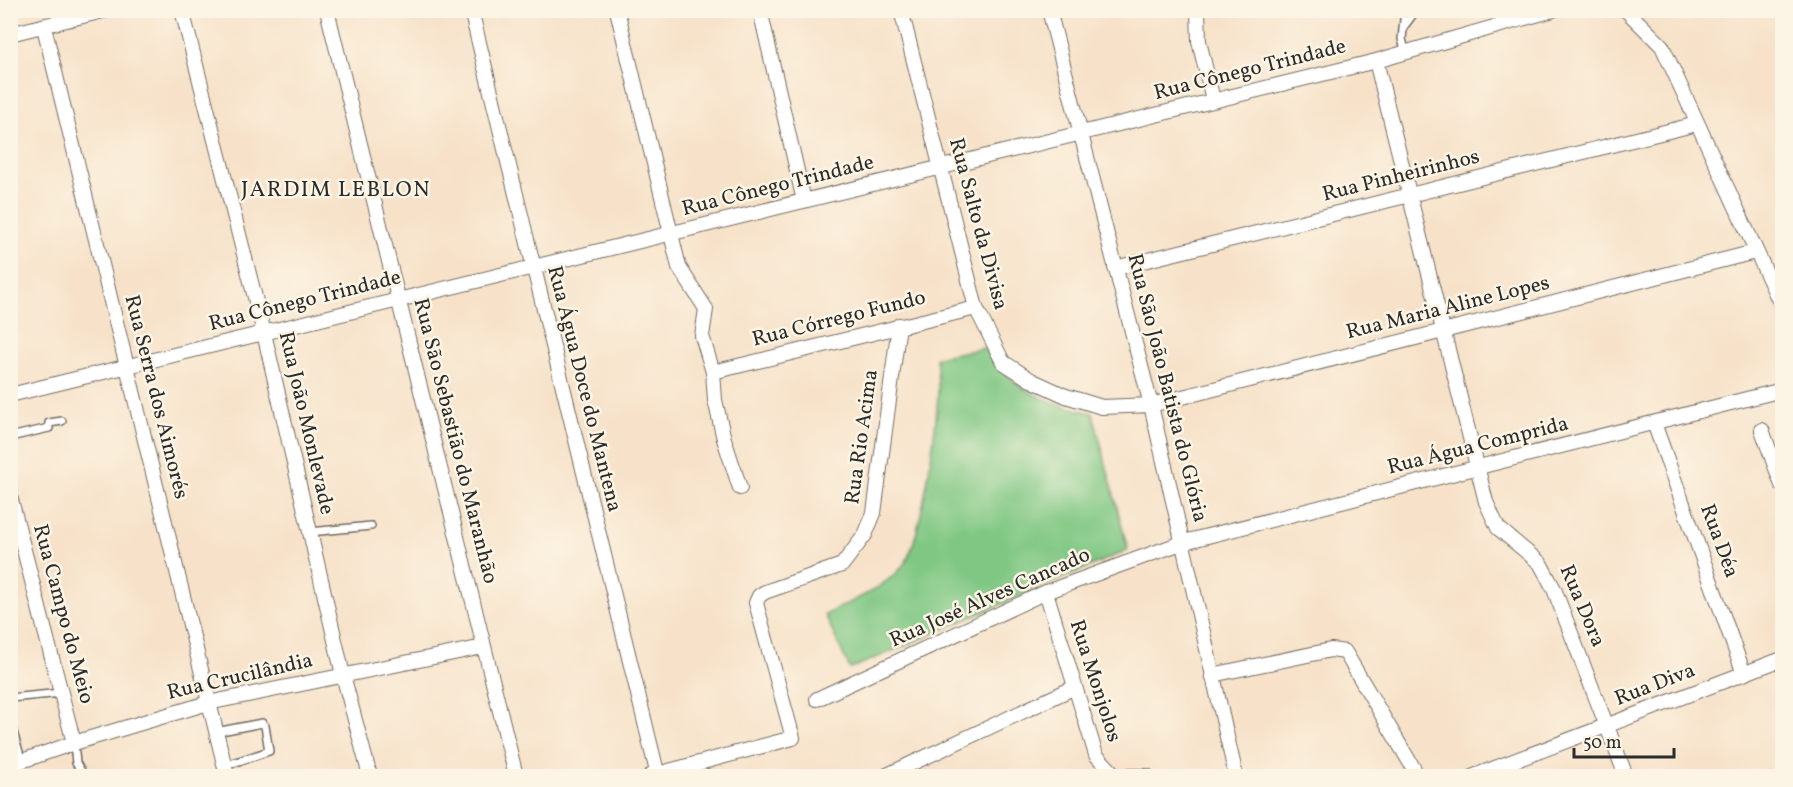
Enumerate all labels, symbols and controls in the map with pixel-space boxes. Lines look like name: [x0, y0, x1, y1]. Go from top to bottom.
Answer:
street label: Rua Cônego Trindade: [1151, 32, 1349, 108]
street label: Rua Salto da Divisa: [941, 135, 1015, 313]
street label: Rua Pinheirinhos: [1319, 142, 1483, 210]
street label: Rua Cônego Trindade: [679, 148, 877, 224]
district label: JARDIM LEBLON: [241, 175, 431, 206]
street label: Rua São João Batista do Glória: [1120, 251, 1214, 525]
street label: Rua Cônego Trindade: [206, 263, 404, 339]
street label: Rua Água Doce do Mantena: [539, 263, 629, 515]
street label: Rua Maria Aline Lopes: [1343, 269, 1553, 347]
street label: Rua Córrego Fundo: [749, 283, 929, 355]
street label: Rua Serra dos Aimorés: [117, 292, 195, 502]
street label: Rua São Sebastião do Maranhão: [405, 295, 505, 587]
street label: Rua João Monlevade: [271, 329, 341, 517]
street label: Rua Rio Acima: [838, 368, 886, 506]
street label: Rua Água Comprida: [1384, 409, 1572, 483]
street label: Rua Déa: [1692, 500, 1746, 582]
street label: Rua Campo do Meio: [25, 521, 101, 707]
street label: Rua José Alves Cancado: [885, 541, 1095, 655]
street label: Rua Dora: [1552, 560, 1612, 652]
street label: Rua Monjolos: [1062, 616, 1128, 746]
street label: Rua Crucilândia: [164, 646, 316, 708]
street label: Rua Diva: [1611, 656, 1699, 714]
scale bar: [1574, 721, 1674, 759]
text: 50 m: [1583, 731, 1622, 756]

